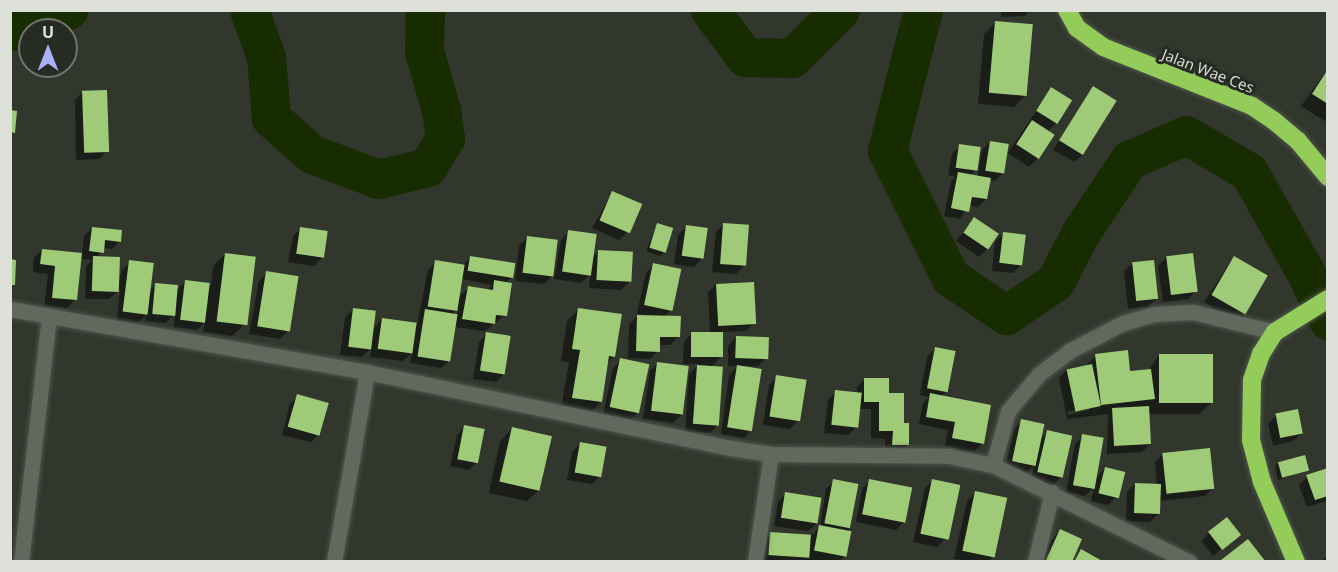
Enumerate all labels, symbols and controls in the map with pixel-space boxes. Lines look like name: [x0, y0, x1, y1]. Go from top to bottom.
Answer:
north arrow: [18, 18, 78, 78]
text: U: [42, 21, 54, 43]
street label: Jalan Wae Ces: [1159, 45, 1257, 97]

